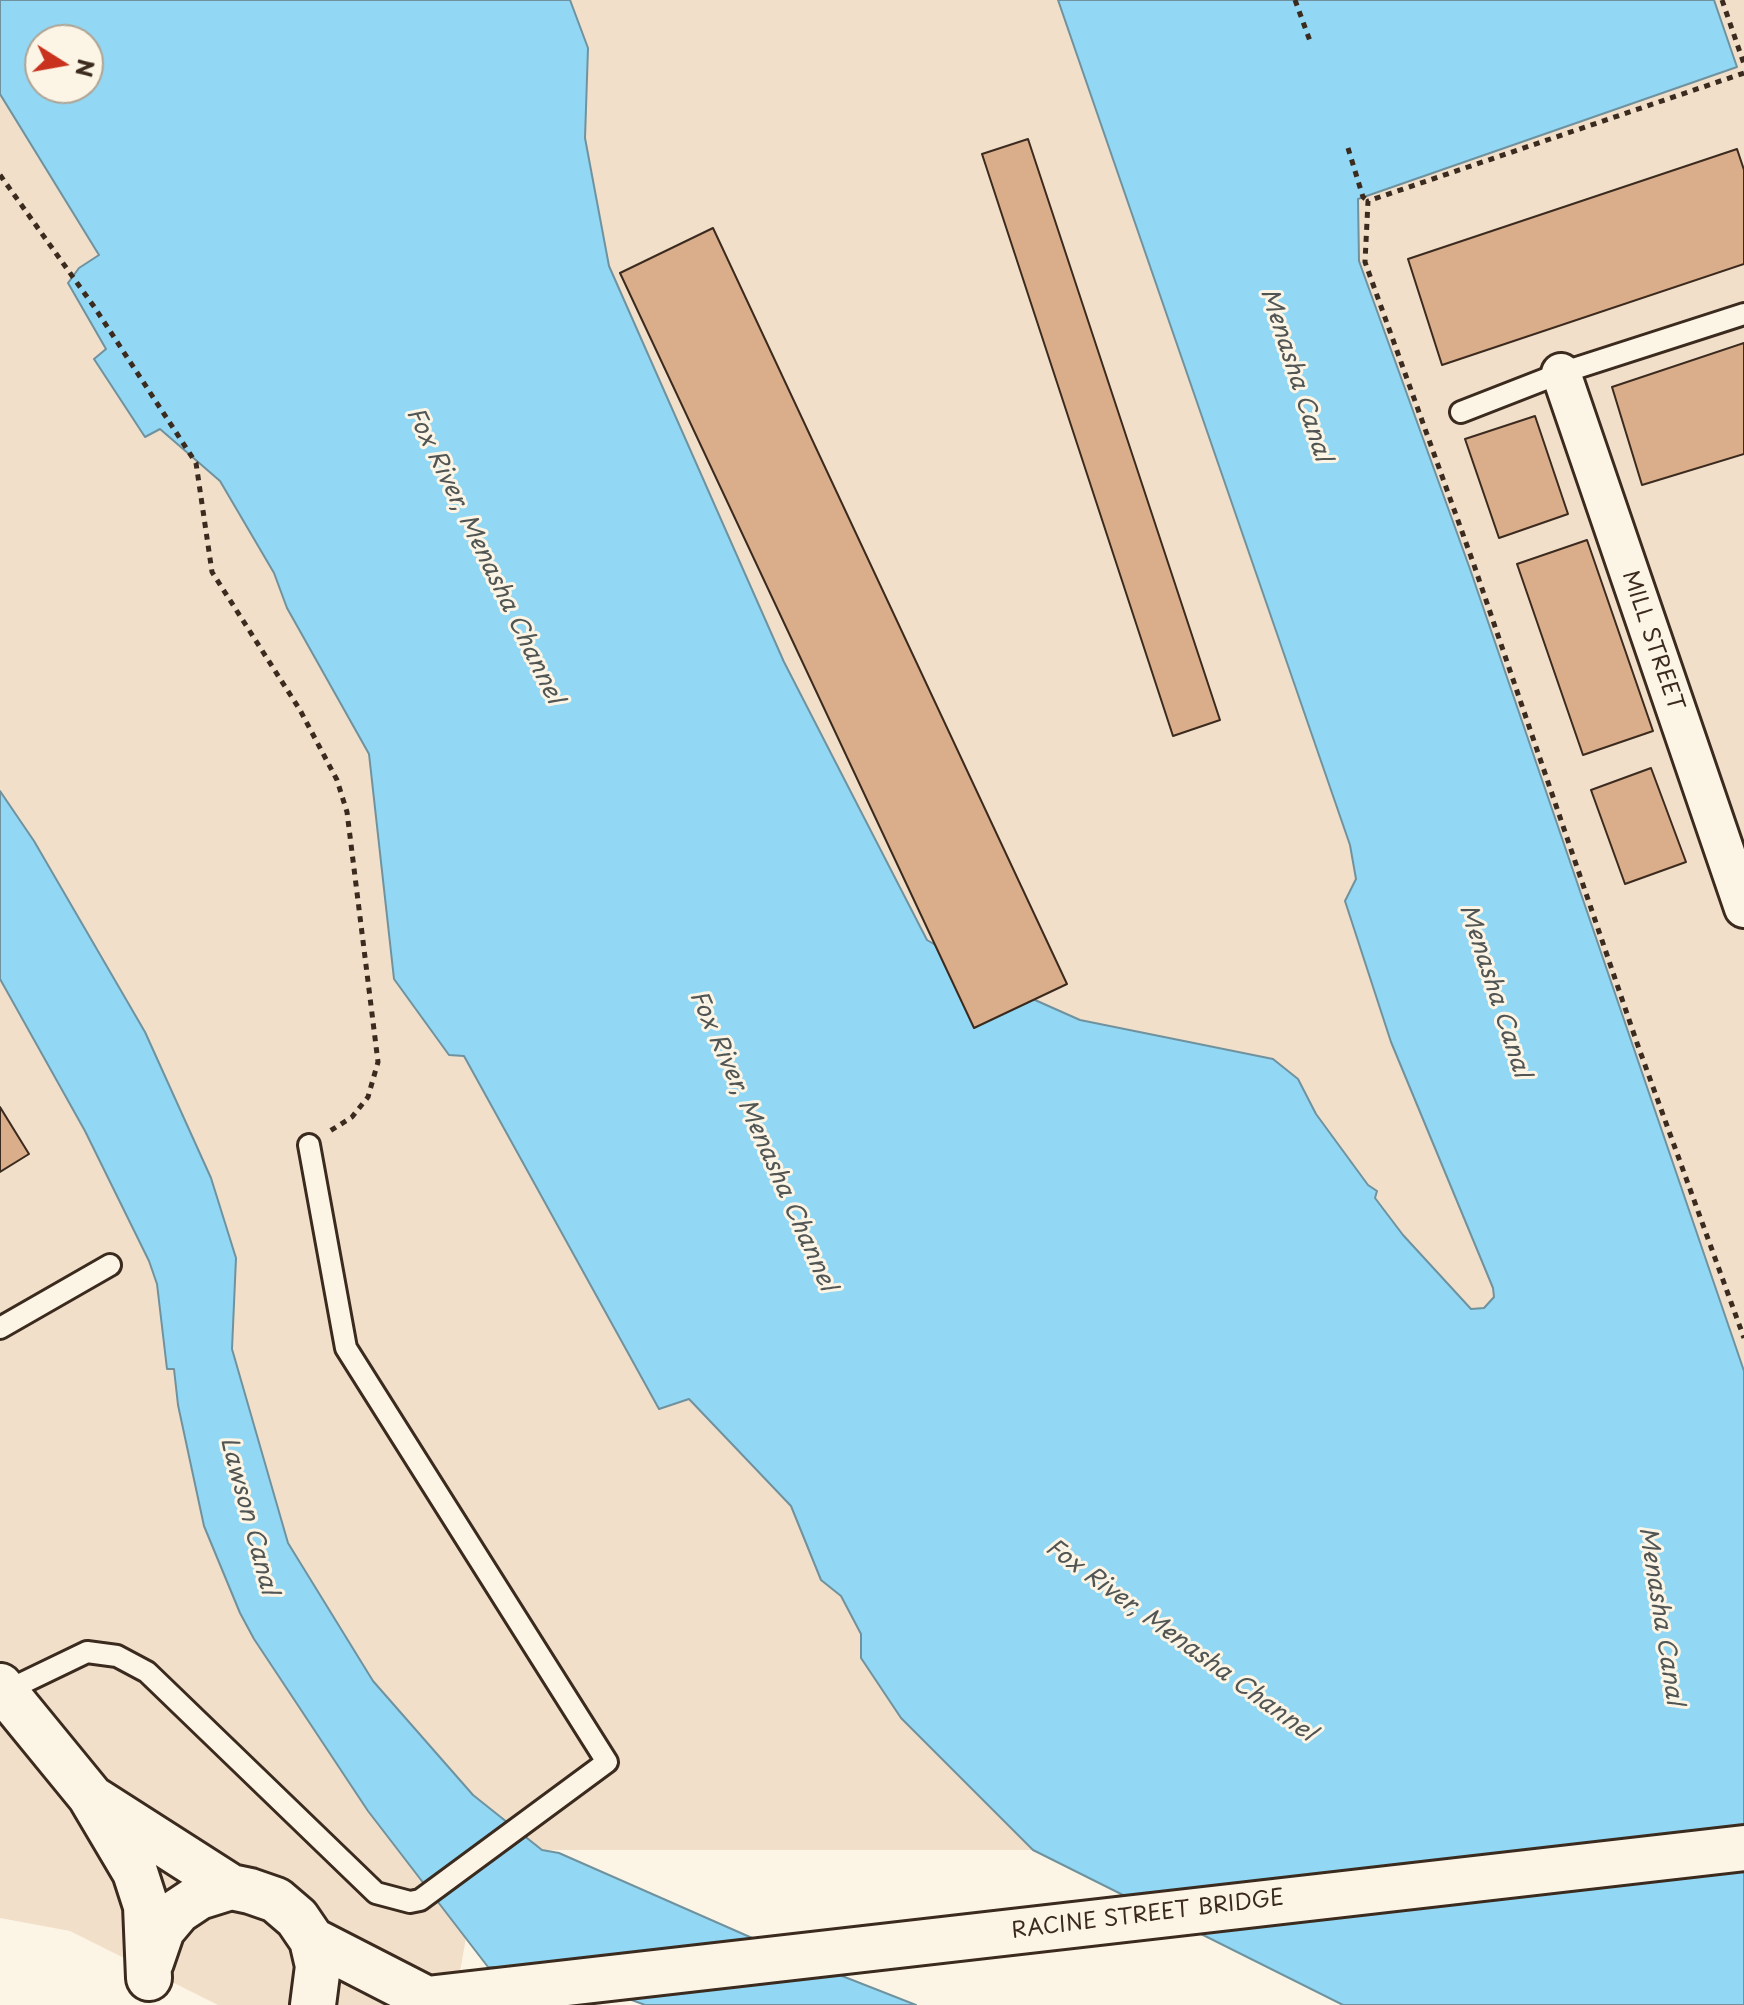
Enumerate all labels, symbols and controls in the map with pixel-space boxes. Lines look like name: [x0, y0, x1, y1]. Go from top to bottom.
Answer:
north arrow: [24, 24, 104, 104]
text: N: [68, 57, 104, 80]
water label: Menasha Canal: [1253, 285, 1337, 465]
water label: Fox River, Menasha Channel: [400, 403, 568, 709]
street label: MILL STREET: [1616, 567, 1688, 715]
water label: Menasha Canal: [1452, 901, 1536, 1081]
water label: Fox River, Menasha Channel: [683, 986, 841, 1296]
water label: Lawson Canal: [213, 1434, 283, 1598]
water label: Menasha Canal: [1632, 1525, 1688, 1707]
water label: Fox River, Menasha Channel: [1040, 1534, 1320, 1748]
street label: RACINE STREET BRIDGE: [1010, 1885, 1286, 1945]

